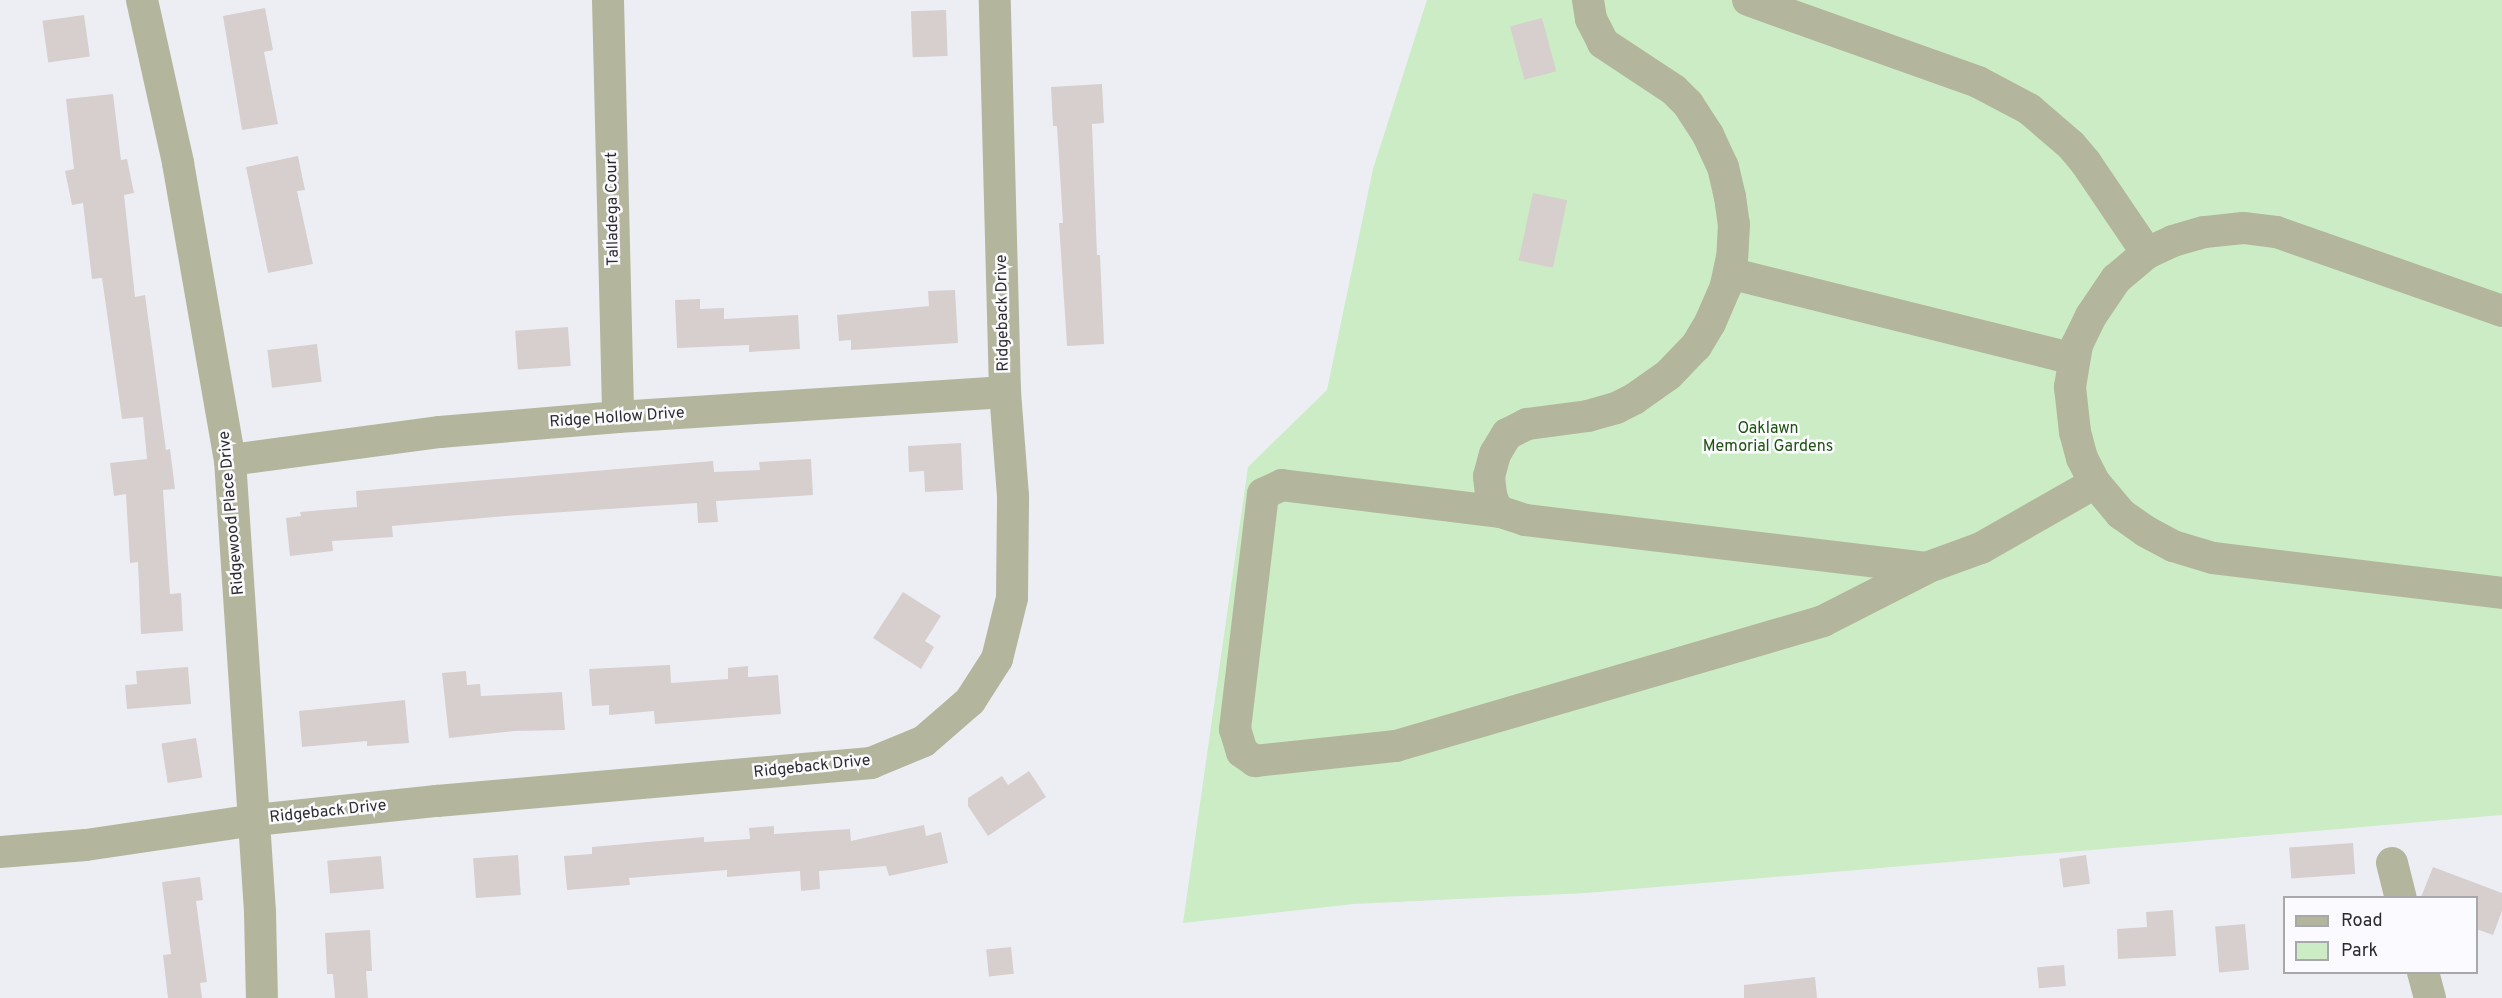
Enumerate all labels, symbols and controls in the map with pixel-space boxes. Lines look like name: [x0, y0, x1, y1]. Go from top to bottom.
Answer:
street label: Talladega Court: [602, 152, 624, 266]
street label: Ridgeback Drive: [992, 254, 1014, 372]
street label: Ridge Hollow Drive: [549, 404, 685, 432]
park label: Oaklawn Memorial Gardens: [1703, 419, 1833, 457]
street label: Ridgewood Place Drive: [215, 430, 249, 596]
street label: Ridgeback Drive: [753, 751, 871, 783]
street label: Ridgeback Drive: [269, 796, 387, 828]
legend: [2283, 896, 2478, 974]
text: Road: [2341, 910, 2383, 933]
text: Park: [2341, 940, 2378, 963]

